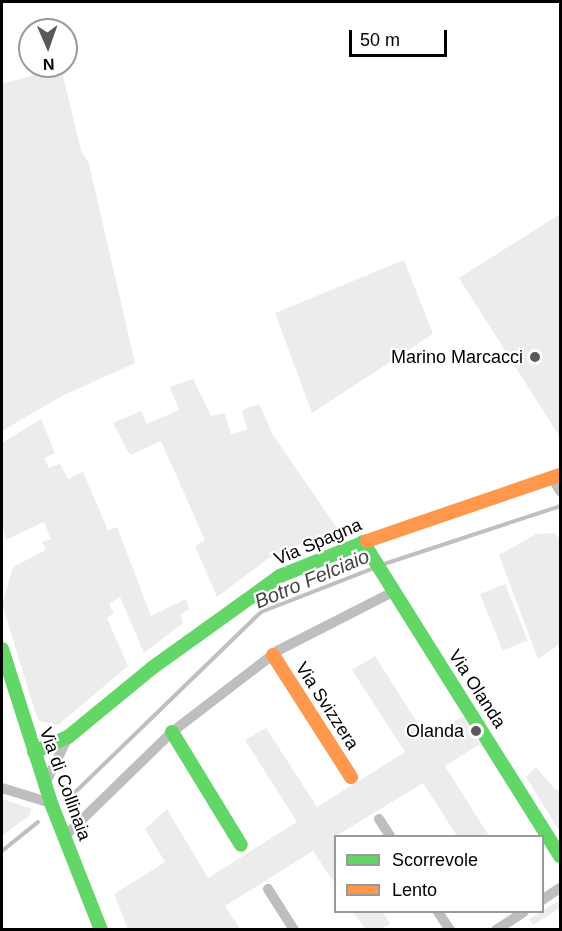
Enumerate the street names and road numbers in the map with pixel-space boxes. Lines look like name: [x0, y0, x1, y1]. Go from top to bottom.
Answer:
street label: Via Spagna: [271, 514, 365, 570]
street label: Via Olanda: [444, 646, 510, 732]
street label: Via Svizzera: [291, 658, 363, 754]
street label: Via di Collinaia: [35, 725, 95, 843]

